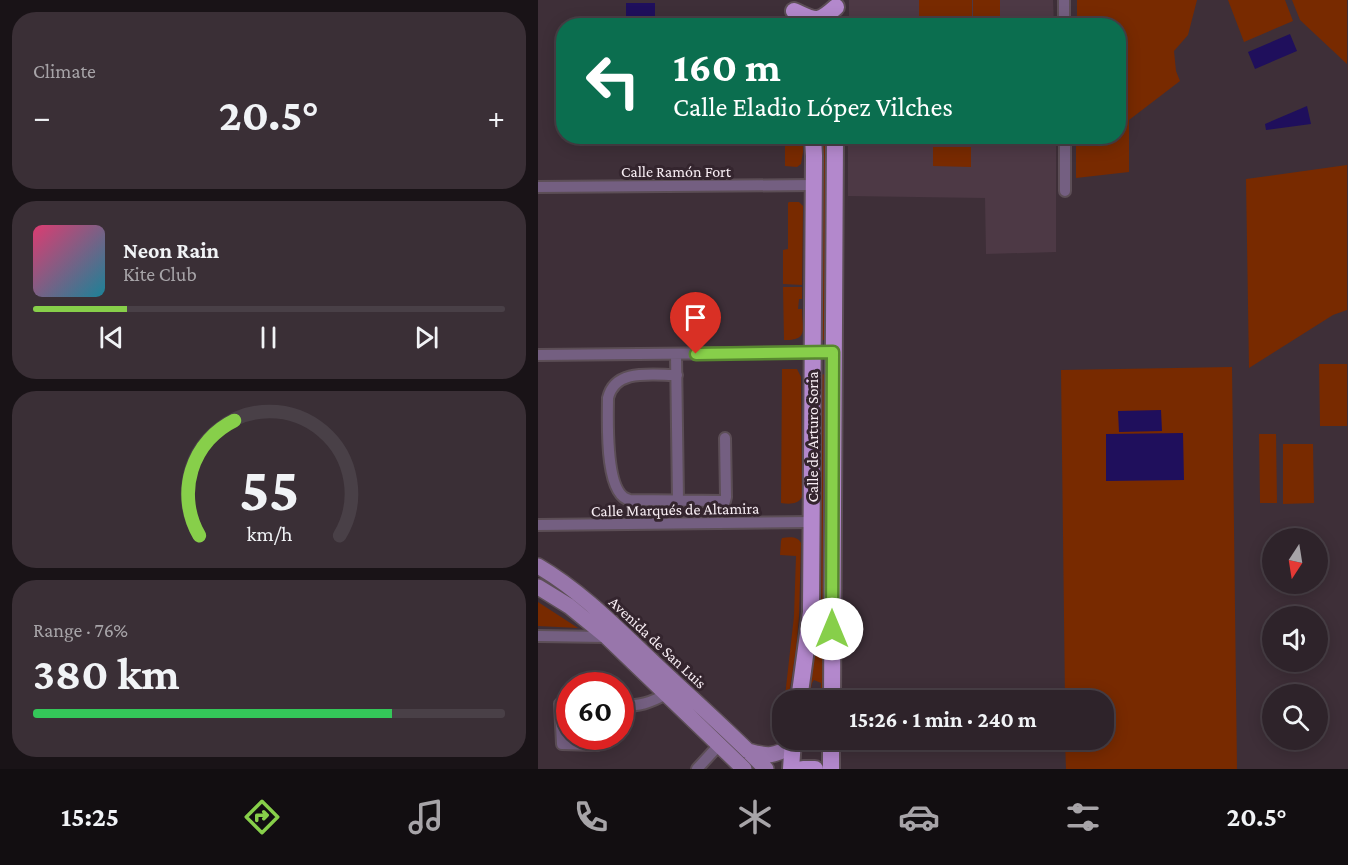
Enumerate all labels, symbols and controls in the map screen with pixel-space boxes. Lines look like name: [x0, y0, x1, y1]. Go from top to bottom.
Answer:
icon: left: [574, 42, 652, 120]
text: 160 m: [673, 43, 781, 90]
text: Climate: [33, 60, 96, 82]
text: 20.5°: [219, 90, 319, 140]
text: Calle Eladio López Vilches: [673, 92, 953, 122]
text: −: [33, 98, 50, 135]
text: +: [488, 98, 505, 135]
street label: Calle Ramón Fort: [621, 163, 732, 180]
text: Neon Rain: [123, 238, 219, 263]
text: Kite Club: [123, 263, 197, 285]
pin: [670, 292, 721, 354]
icon: arrive: [679, 301, 712, 334]
icon: previous: [95, 321, 128, 354]
icon: pause: [252, 321, 285, 354]
icon: next: [410, 321, 443, 354]
street label: Calle de Arturo Soria: [804, 371, 821, 503]
text: 55: [239, 454, 299, 523]
street label: Calle Marqués de Altamira: [591, 500, 760, 520]
text: km/h: [246, 523, 293, 547]
north arrow: [1262, 528, 1328, 594]
map controls: [1262, 528, 1328, 750]
street label: Avenida de San Luis: [606, 593, 710, 692]
position arrow: [800, 597, 864, 661]
button: sound: [1262, 606, 1328, 672]
text: Range · 76%: [33, 619, 128, 641]
text: 380 km: [33, 649, 180, 699]
speed limit sign: 60: [556, 672, 634, 750]
button: search: [1262, 684, 1328, 750]
text: 15:26 · 1 min · 240 m: [849, 707, 1037, 732]
icon: directions: [241, 796, 283, 838]
icon: music: [405, 796, 447, 838]
icon: phone: [570, 796, 612, 838]
icon: climate: [734, 796, 776, 838]
icon: car: [898, 796, 940, 838]
icon: filters: [1062, 796, 1104, 838]
text: 15:25: [61, 802, 119, 832]
text: 20.5°: [1227, 802, 1287, 832]

